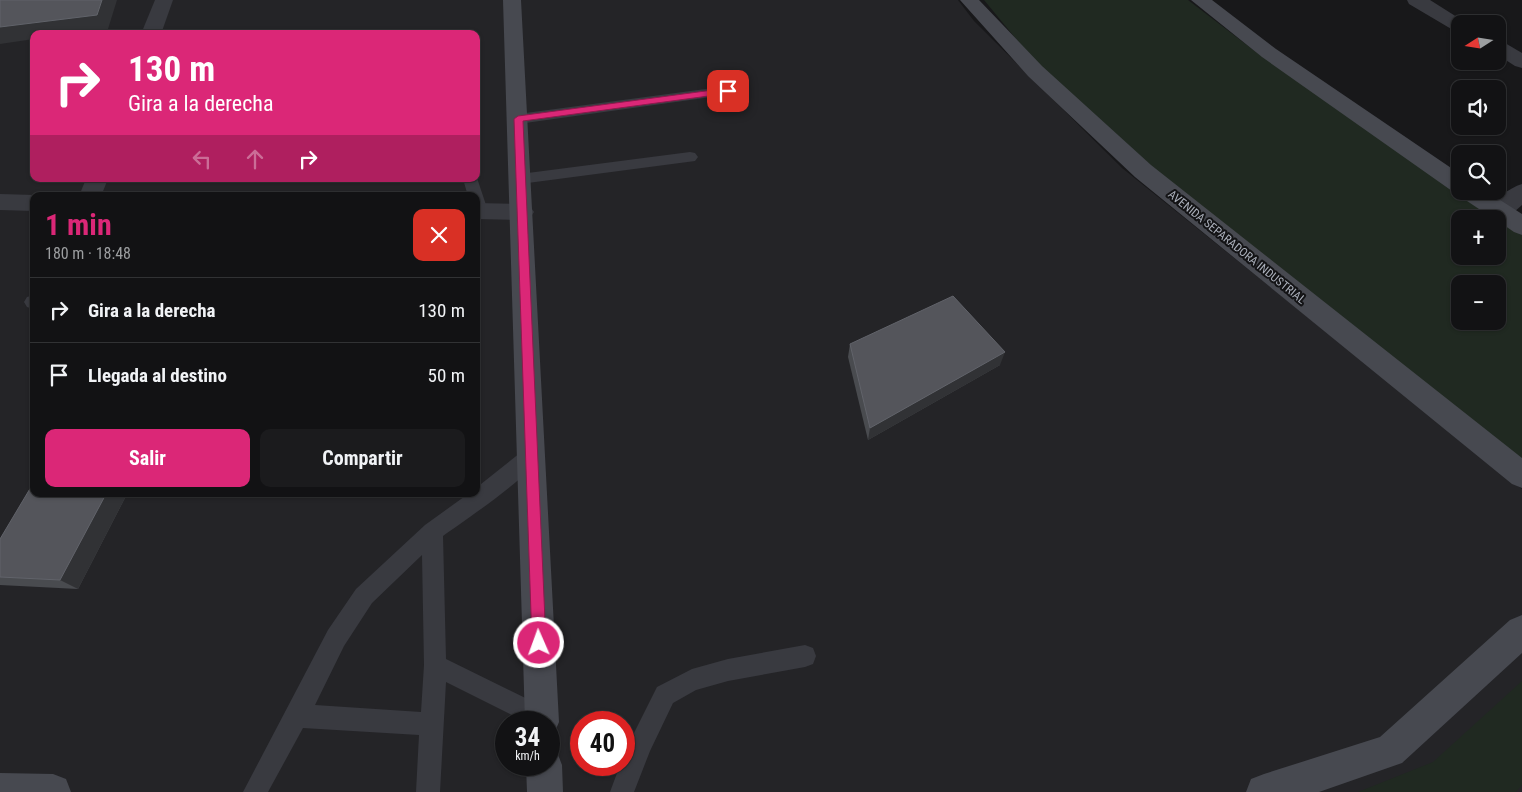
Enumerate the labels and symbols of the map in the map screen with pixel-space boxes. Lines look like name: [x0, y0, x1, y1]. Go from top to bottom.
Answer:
north arrow: [1451, 15, 1506, 70]
pin: [707, 70, 749, 112]
street label: AVENIDA SEPARADORA INDUSTRIAL: [1165, 187, 1309, 307]
position arrow: [512, 616, 564, 668]
speed limit sign: 40: [570, 711, 635, 776]

